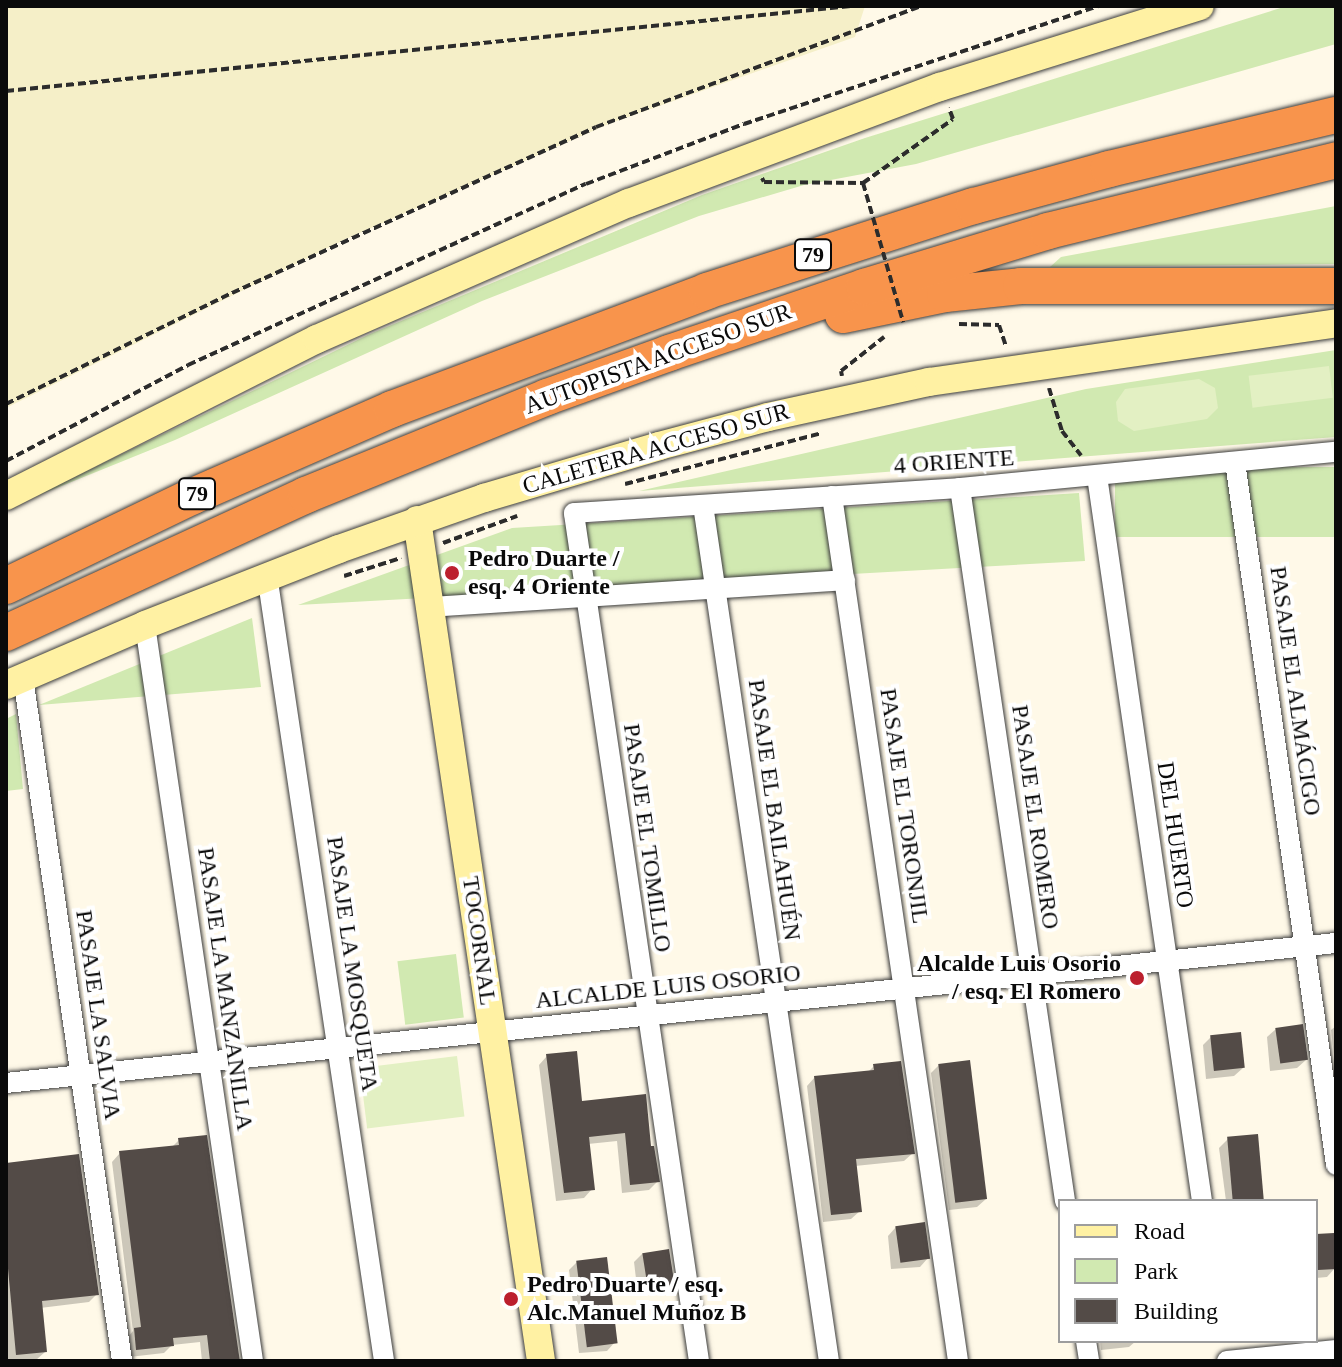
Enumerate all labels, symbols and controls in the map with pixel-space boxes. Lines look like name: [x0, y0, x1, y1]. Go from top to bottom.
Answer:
road number: 79: [793, 237, 833, 273]
street label: AUTOPISTA ACCESO SUR: [519, 297, 797, 421]
street label: CALETERA ACCESO SUR: [518, 397, 794, 501]
street label: 4 ORIENTE: [893, 443, 1015, 481]
road number: 79: [177, 476, 217, 512]
place label: Pedro Duarte / esq. 4 Oriente: [468, 545, 620, 601]
street label: PASAJE EL ALMÁCIGO: [1263, 563, 1327, 819]
marker: Pedro Duarte / esq. 4 Oriente: [443, 564, 461, 582]
street label: PASAJE EL BAILAHUÉN: [741, 677, 807, 943]
street label: PASAJE EL TORONJIL: [873, 686, 935, 926]
street label: PASAJE EL ROMERO: [1005, 703, 1065, 931]
street label: PASAJE EL TOMILLO: [617, 721, 677, 955]
street label: DEL HUERTO: [1150, 760, 1200, 910]
street label: PASAJE LA MOSQUETA: [320, 834, 384, 1094]
street label: PASAJE LA MANZANILLA: [191, 845, 259, 1133]
street label: TOCORNAL: [456, 875, 502, 1007]
street label: PASAJE LA SALVIA: [69, 908, 127, 1122]
place label: Alcalde Luis Osorio / esq. El Romero: [917, 950, 1121, 1006]
street label: ALCALDE LUIS OSORIO: [534, 959, 802, 1015]
marker: Alcalde Luis Osorio / esq. El Romero: [1128, 969, 1146, 987]
legend: [1058, 1199, 1318, 1343]
text: Road: [1134, 1218, 1185, 1244]
text: Park: [1134, 1258, 1178, 1284]
place label: Pedro Duarte / esq. Alc.Manuel Muñoz B: [527, 1271, 746, 1327]
marker: Pedro Duarte / esq. Alc.Manuel Muñoz B: [502, 1290, 520, 1308]
text: Building: [1134, 1298, 1218, 1324]

